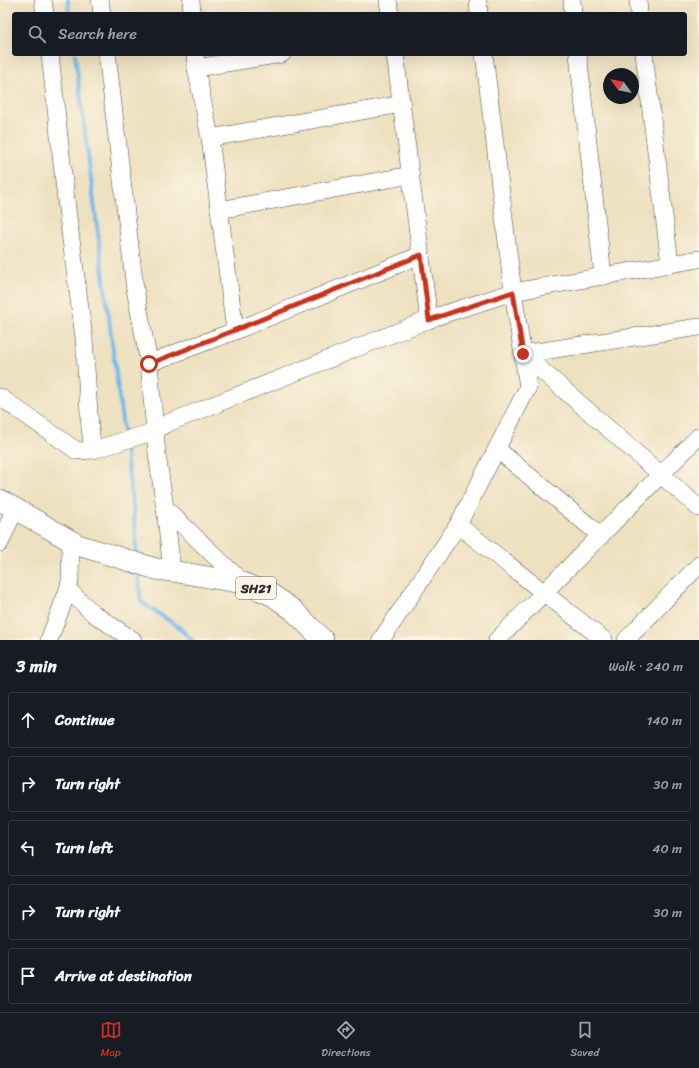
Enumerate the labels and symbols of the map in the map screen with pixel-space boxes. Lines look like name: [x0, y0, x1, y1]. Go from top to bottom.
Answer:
north arrow: [603, 68, 639, 104]
route end: [514, 345, 532, 363]
route start: [140, 355, 158, 373]
road number: SH21: [236, 577, 276, 599]

